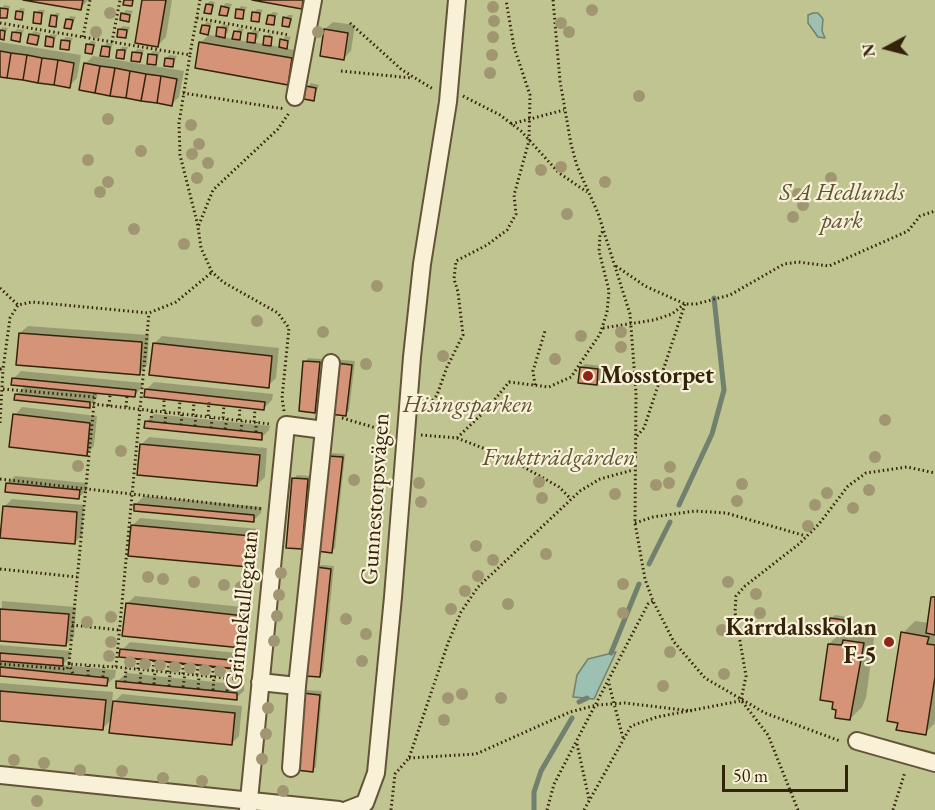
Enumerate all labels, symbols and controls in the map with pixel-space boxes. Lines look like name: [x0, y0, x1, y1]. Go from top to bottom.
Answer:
north arrow: [857, 18, 917, 78]
text: N: [857, 43, 880, 58]
park label: S A Hedlunds park: [779, 179, 905, 235]
place label: Mosstorpet: [600, 362, 714, 390]
marker: Mosstorpet: [581, 369, 595, 383]
park label: Hisingsparken: [403, 391, 533, 419]
street label: Gunnestorpsvägen: [356, 412, 396, 586]
park label: Fruktträdgården: [482, 444, 636, 472]
street label: Grinnekullegatan: [220, 529, 266, 691]
place label: Kärrdalsskolan F-5: [725, 614, 877, 670]
marker: Kärrdalsskolan F-5: [882, 635, 896, 649]
scale bar: [725, 753, 851, 791]
text: 50 m: [733, 764, 768, 787]

